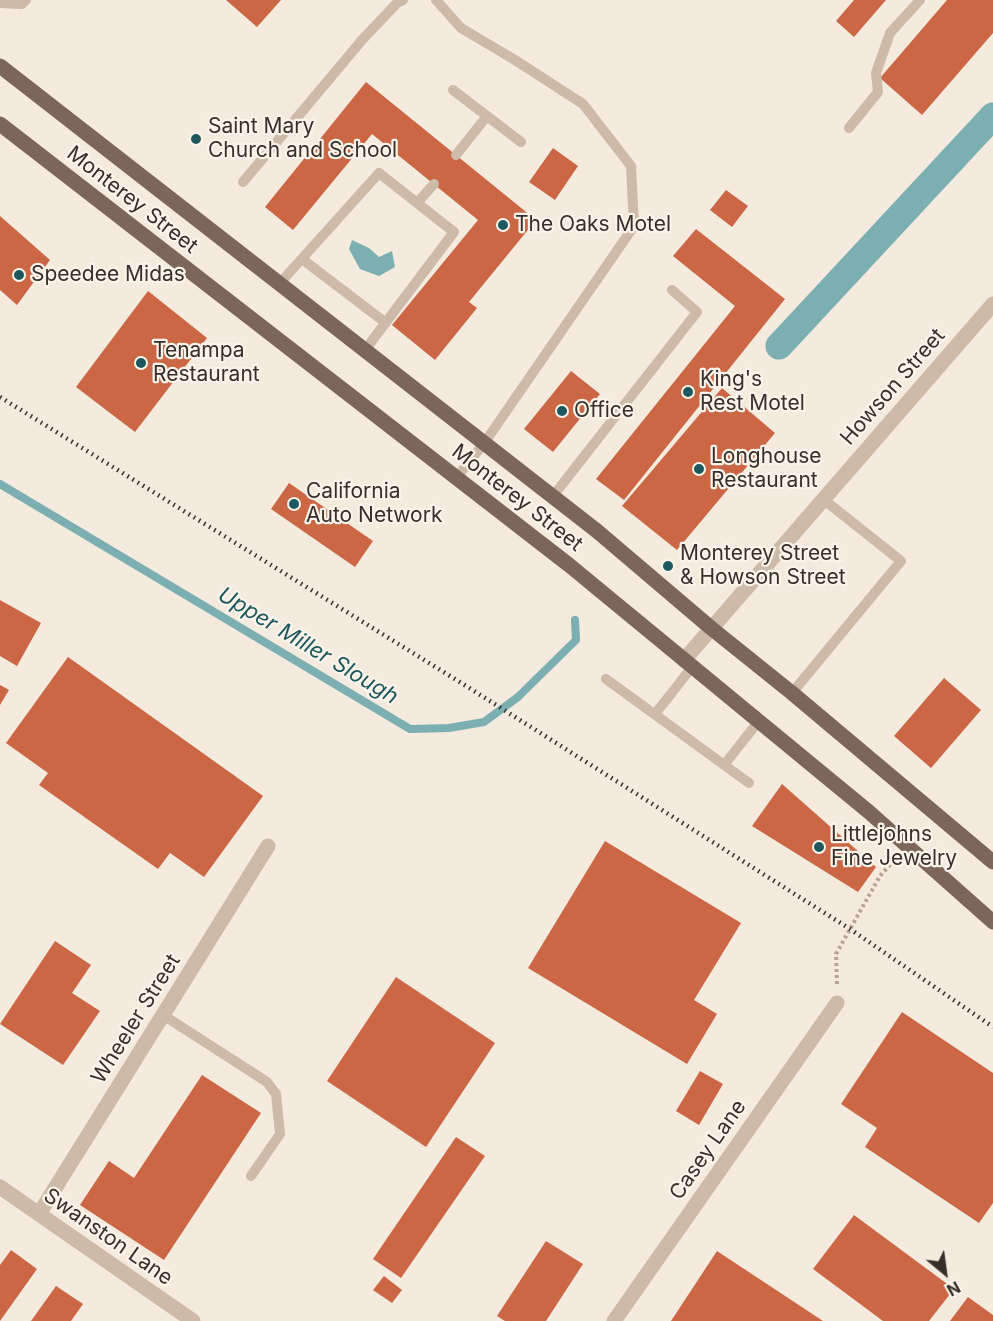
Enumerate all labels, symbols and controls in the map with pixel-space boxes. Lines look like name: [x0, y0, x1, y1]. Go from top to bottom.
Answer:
place label: Saint Mary Church and School: [208, 114, 397, 164]
marker: Saint Mary Church and School: [189, 132, 203, 146]
street label: Monterey Street: [62, 141, 202, 259]
place label: The Oaks Motel: [515, 212, 671, 238]
marker: The Oaks Motel: [496, 218, 510, 232]
place label: Speedee Midas: [31, 262, 185, 288]
marker: Speedee Midas: [12, 268, 26, 282]
street label: Howson Street: [836, 324, 950, 450]
place label: Tenampa Restaurant: [153, 338, 260, 388]
marker: Tenampa Restaurant: [134, 356, 148, 370]
place label: King's Rest Motel: [700, 367, 805, 417]
marker: King's Rest Motel: [681, 385, 695, 399]
place label: Office: [574, 398, 634, 424]
marker: Office: [555, 404, 569, 418]
street label: Monterey Street: [447, 439, 587, 557]
place label: Longhouse Restaurant: [711, 444, 822, 494]
marker: Longhouse Restaurant: [692, 462, 706, 476]
place label: California Auto Network: [306, 479, 442, 529]
marker: California Auto Network: [287, 497, 301, 511]
place label: Monterey Street & Howson Street: [680, 541, 846, 591]
marker: Monterey Street & Howson Street: [661, 559, 675, 573]
water label: Upper Miller Slough: [213, 582, 403, 710]
place label: Littlejohns Fine Jewelry: [831, 822, 957, 872]
marker: Littlejohns Fine Jewelry: [812, 840, 826, 854]
street label: Wheeler Street: [86, 950, 186, 1088]
street label: Casey Lane: [664, 1095, 752, 1205]
street label: Swanston Lane: [39, 1183, 177, 1291]
north arrow: [915, 1243, 975, 1303]
text: N: [944, 1277, 964, 1300]

